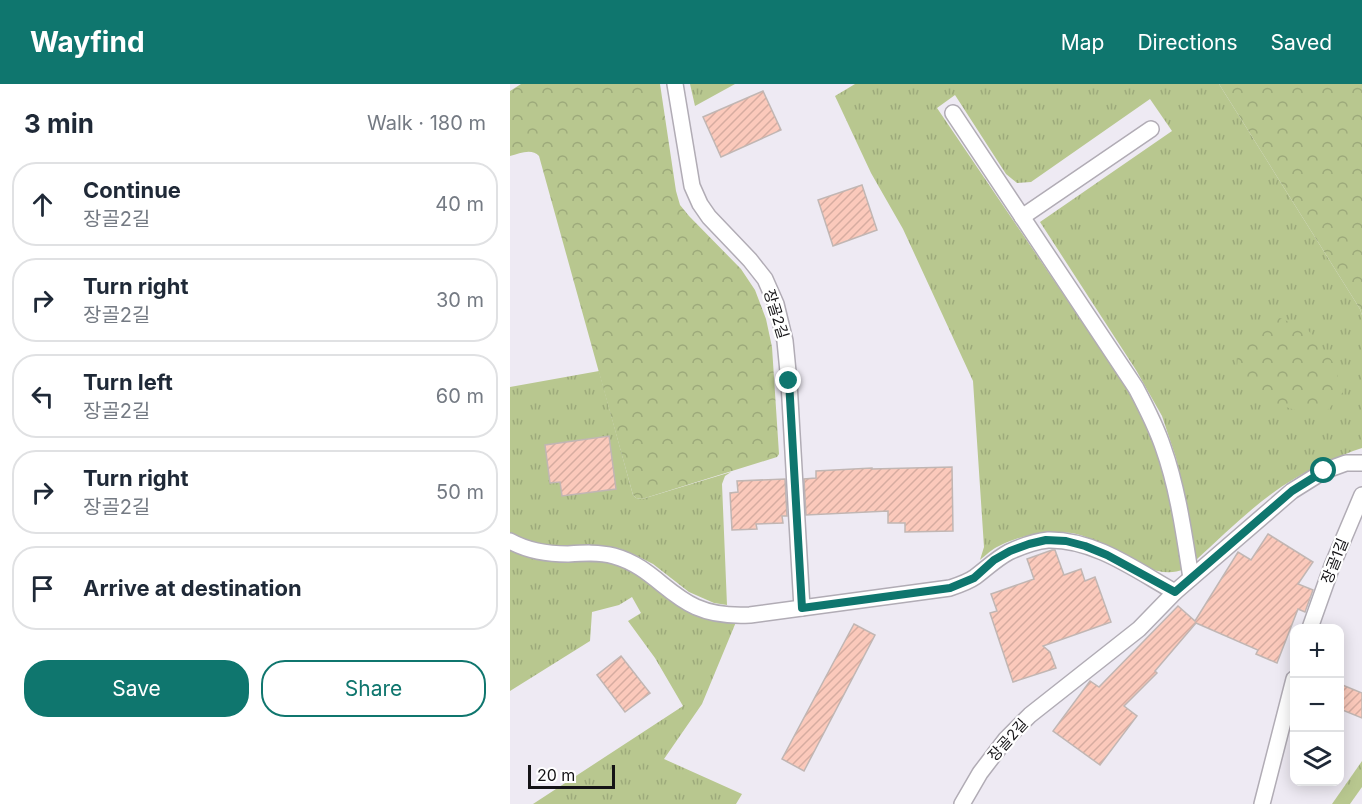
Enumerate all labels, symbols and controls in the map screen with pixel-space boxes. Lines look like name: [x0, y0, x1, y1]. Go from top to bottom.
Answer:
text: Wayfind: [30, 25, 145, 59]
text: Map: [1061, 30, 1104, 55]
text: Directions: [1137, 30, 1238, 55]
text: Saved: [1271, 30, 1332, 55]
text: 3 min: [24, 108, 94, 139]
text: Walk · 180 m: [367, 111, 486, 135]
text: Continue: [83, 177, 181, 203]
icon: ahead: [26, 188, 59, 221]
text: 40 m: [435, 192, 484, 216]
text: 장골2길: [83, 207, 150, 231]
text: Turn right: [83, 273, 189, 299]
icon: right: [26, 284, 59, 317]
street label: 장골2길: [760, 287, 793, 341]
text: 30 m: [436, 288, 484, 312]
text: 장골2길: [83, 303, 150, 327]
route end: [775, 367, 801, 393]
text: Turn left: [83, 369, 173, 395]
icon: left: [26, 380, 59, 413]
text: 60 m: [436, 384, 484, 408]
text: 장골2길: [83, 399, 150, 423]
route start: [1310, 457, 1336, 483]
text: Turn right: [83, 465, 189, 491]
icon: right: [26, 476, 59, 509]
text: 50 m: [436, 480, 484, 504]
text: 장골2길: [83, 495, 150, 519]
street label: 장골1길: [1317, 535, 1352, 586]
icon: arrive: [26, 572, 59, 605]
text: Arrive at destination: [83, 575, 302, 601]
map controls: [1290, 624, 1344, 786]
button: +: [1290, 624, 1344, 678]
button: Save: [24, 660, 249, 717]
button: Share: [261, 660, 486, 717]
button: −: [1290, 678, 1344, 732]
street label: 장골2길: [984, 715, 1032, 765]
button: layers: [1290, 732, 1344, 786]
scale bar: [528, 762, 615, 790]
text: 20 m: [537, 765, 575, 785]

